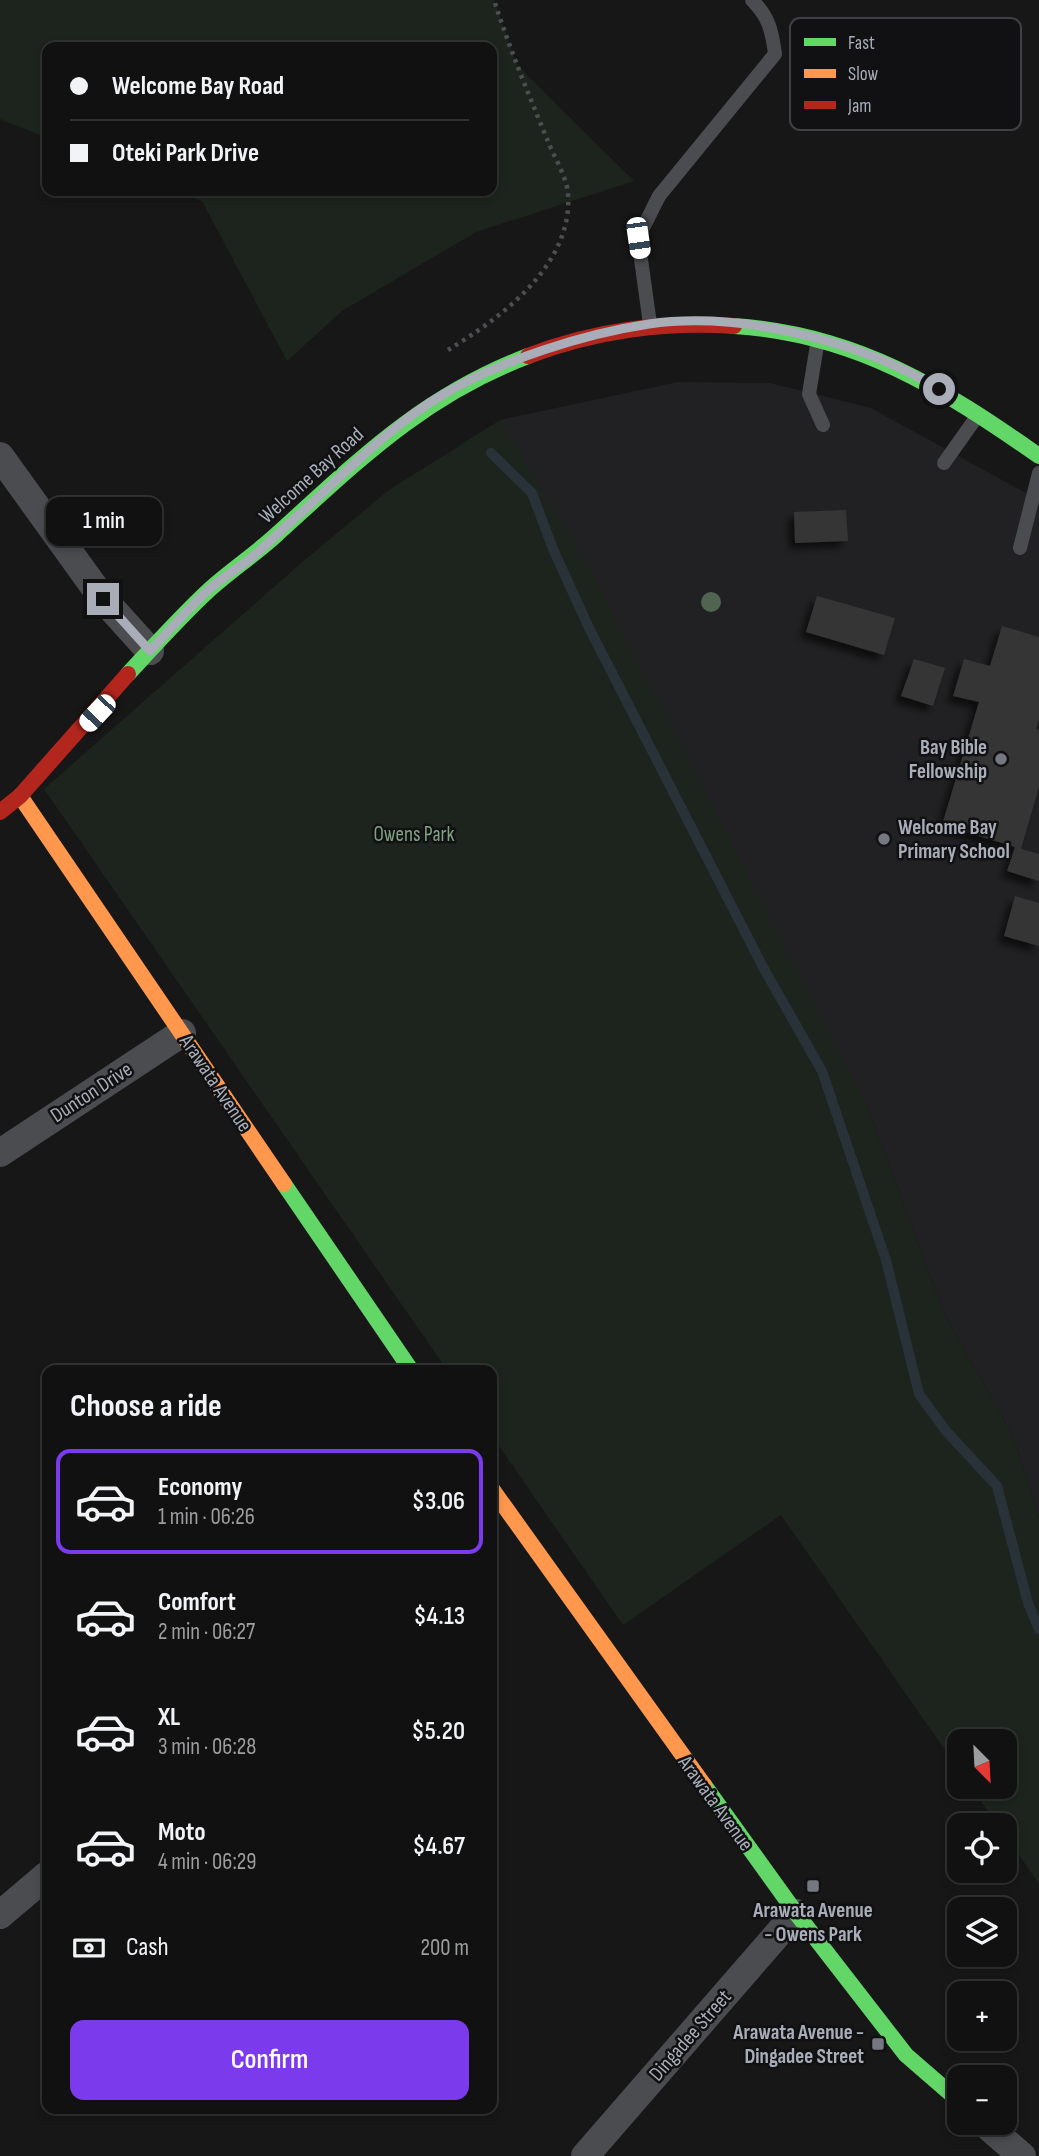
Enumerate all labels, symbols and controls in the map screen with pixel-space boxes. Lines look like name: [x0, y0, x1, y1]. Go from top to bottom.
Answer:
legend: [790, 18, 1021, 130]
text: Fast: [848, 32, 875, 55]
text: Slow: [848, 63, 878, 86]
text: Welcome Bay Road: [112, 71, 284, 102]
text: Jam: [847, 95, 871, 118]
text: Oteki Park Drive: [112, 138, 259, 169]
car: [625, 216, 652, 260]
route start: [923, 373, 955, 405]
street label: Welcome Bay Road: [254, 422, 369, 529]
callout: 1 min: [45, 498, 161, 546]
text: 1 min: [83, 507, 125, 535]
route end: [87, 583, 119, 615]
car: [75, 690, 120, 736]
place label: Bay Bible Fellowship: [909, 735, 987, 784]
marker: Bay Bible Fellowship: [993, 751, 1009, 767]
place label: Welcome Bay Primary School: [898, 815, 1010, 864]
park label: Owens Park: [373, 822, 455, 847]
marker: Welcome Bay Primary School: [876, 831, 892, 847]
street label: Arawata Avenue: [173, 1029, 257, 1137]
street label: Dunton Drive: [46, 1057, 137, 1128]
text: Choose a ride: [70, 1387, 222, 1426]
icon: car: [74, 1470, 137, 1533]
text: Economy: [158, 1472, 242, 1503]
text: $3.06: [412, 1486, 465, 1517]
text: 1 min · 06:26: [158, 1503, 255, 1531]
icon: car: [74, 1585, 137, 1648]
text: Comfort: [158, 1587, 236, 1618]
text: $4.13: [413, 1601, 465, 1632]
text: 2 min · 06:27: [158, 1618, 255, 1646]
icon: car: [74, 1700, 137, 1763]
text: XL: [158, 1702, 180, 1733]
text: $5.20: [412, 1716, 465, 1747]
north arrow: [947, 1729, 1017, 1799]
map controls: [947, 1729, 1017, 2135]
text: 3 min · 06:28: [158, 1733, 256, 1761]
street label: Arawata Avenue: [672, 1750, 759, 1856]
button: locate: [947, 1813, 1017, 1883]
icon: car: [74, 1815, 137, 1878]
text: Moto: [158, 1817, 206, 1848]
text: $4.67: [412, 1831, 465, 1862]
text: 4 min · 06:29: [158, 1848, 256, 1876]
marker: Arawata Avenue - Owens Park: [805, 1878, 821, 1894]
button: layers: [947, 1897, 1017, 1967]
place label: Arawata Avenue - Owens Park: [752, 1898, 873, 1947]
icon: cash: [70, 1929, 108, 1967]
text: Cash: [126, 1932, 169, 1963]
text: 200 m: [421, 1934, 469, 1962]
button: +: [947, 1981, 1017, 2051]
street label: Dingadee Street: [644, 1985, 737, 2086]
button: Confirm: [70, 2020, 469, 2100]
place label: Arawata Avenue - Dingadee Street: [732, 2020, 864, 2069]
marker: Arawata Avenue - Dingadee Street: [870, 2036, 886, 2052]
button: −: [947, 2065, 1017, 2135]

